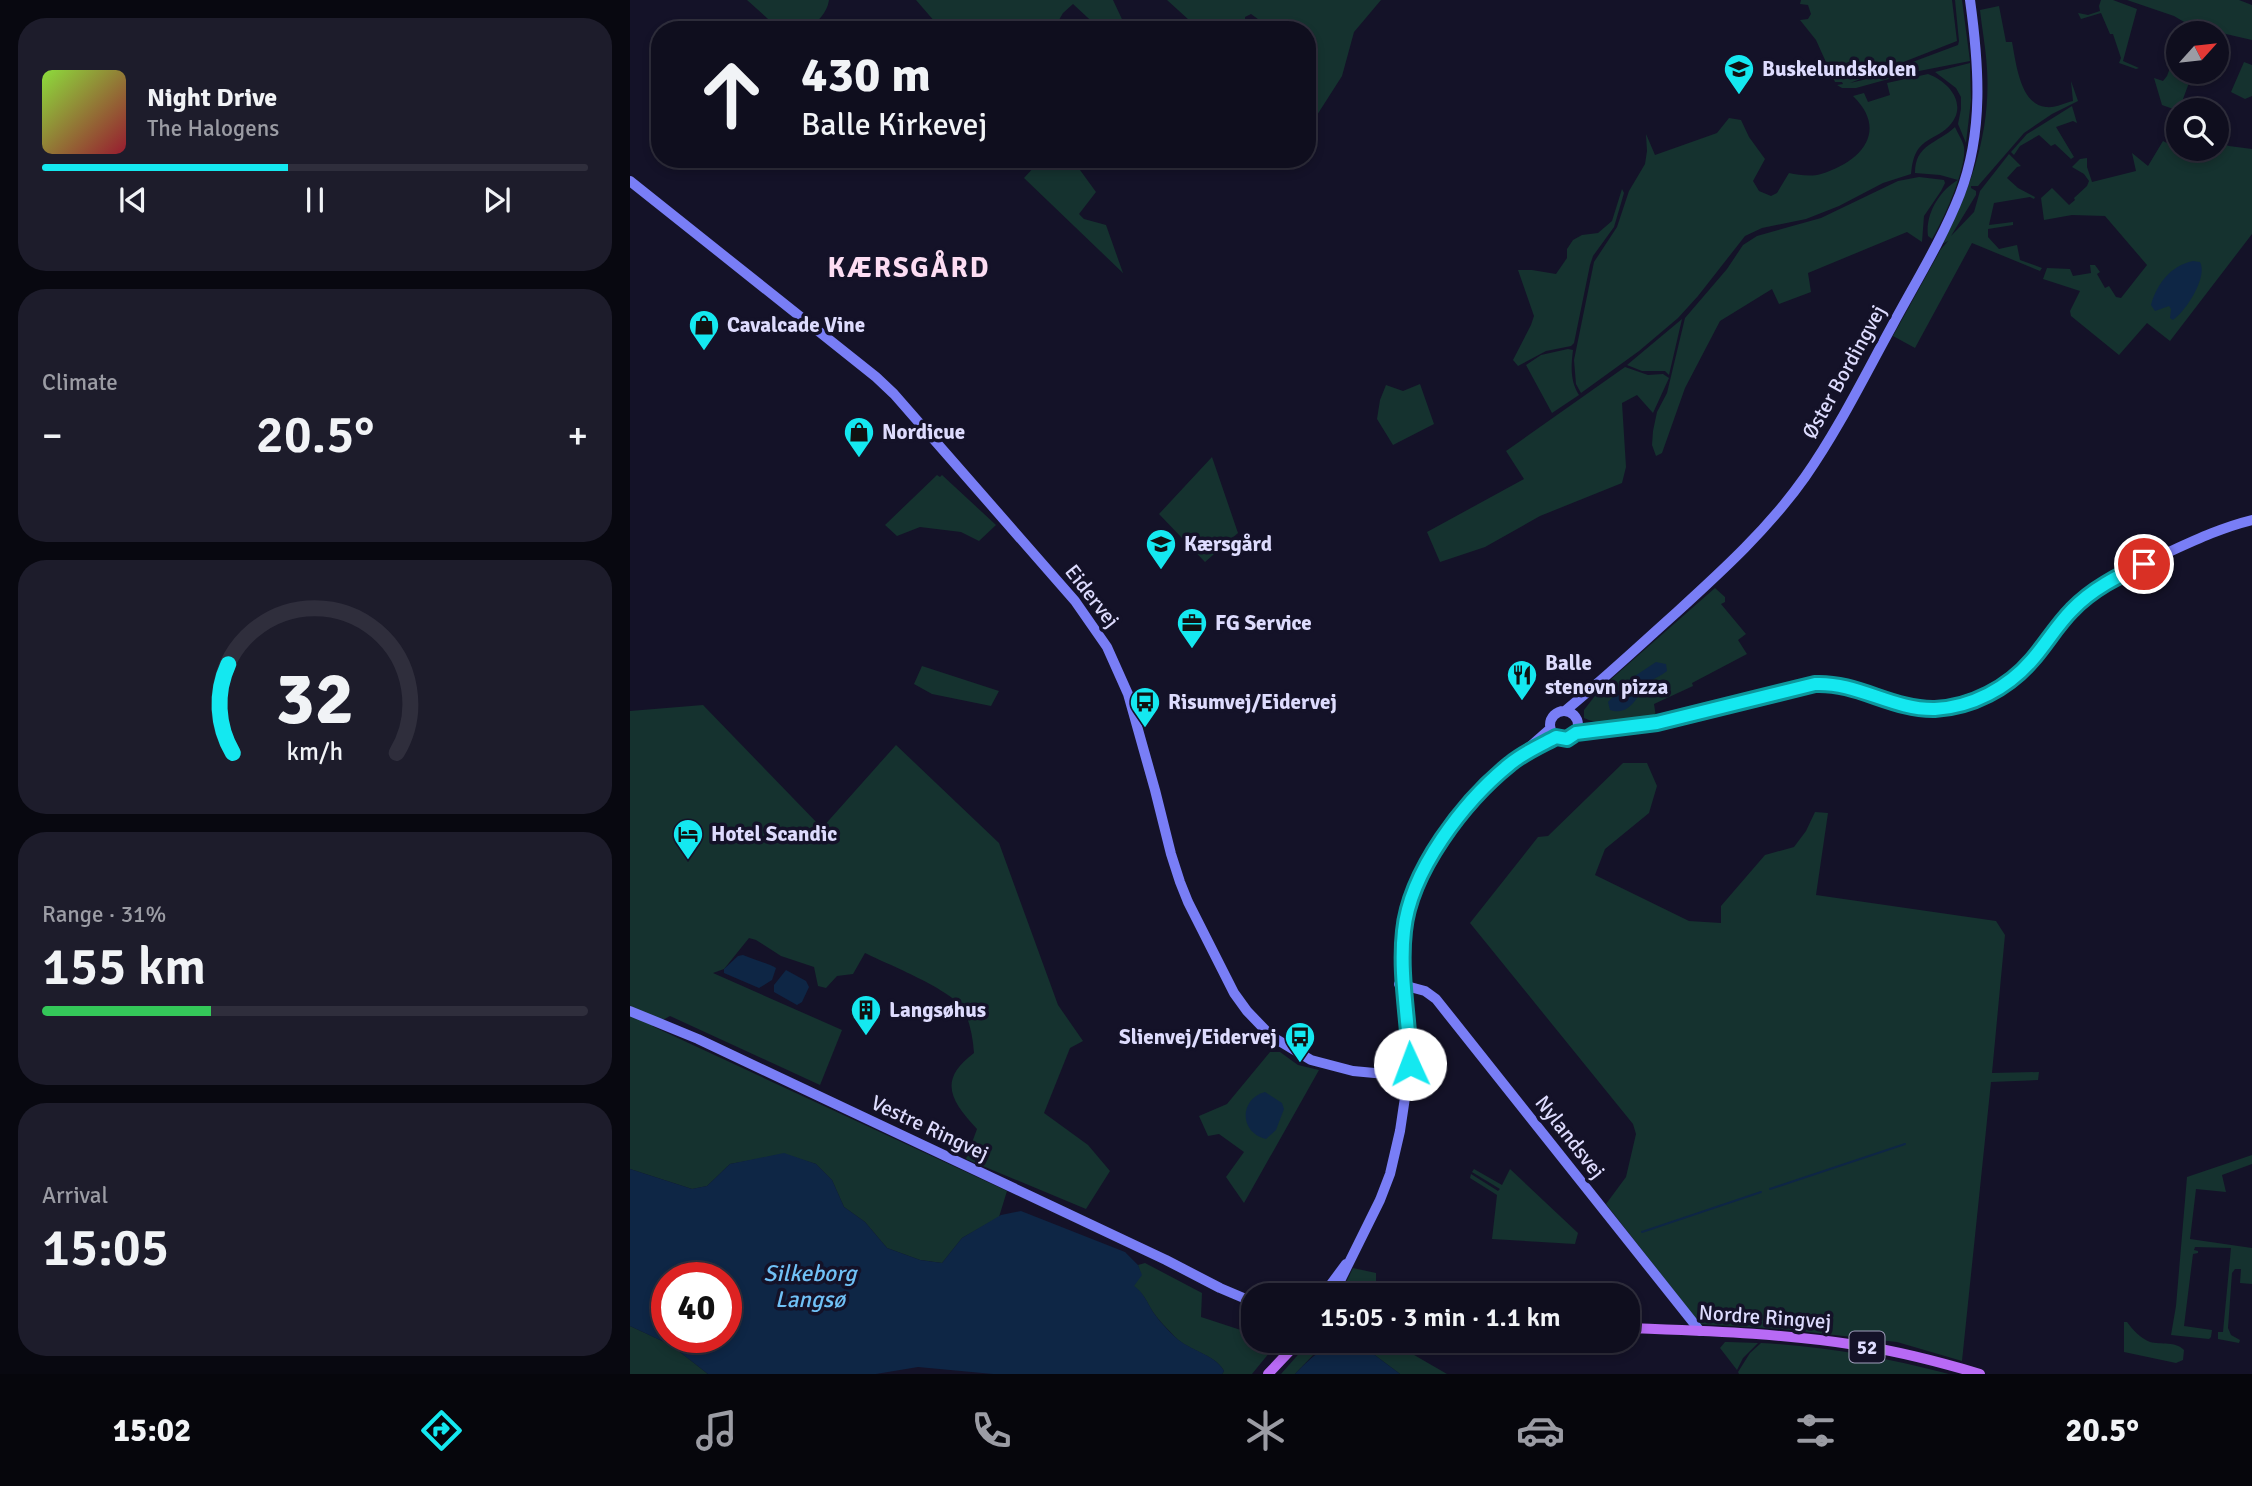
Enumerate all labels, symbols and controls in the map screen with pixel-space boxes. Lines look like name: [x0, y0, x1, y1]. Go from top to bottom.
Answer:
north arrow: [2166, 21, 2230, 84]
map controls: [2166, 21, 2229, 161]
text: 430 m: [801, 45, 931, 105]
icon: ahead: [686, 49, 777, 140]
school or university icon: Buskelundskolen: [1722, 52, 1756, 96]
place label: Buskelundskolen: [1762, 56, 1917, 82]
text: Night Drive: [147, 82, 277, 114]
button: search: [2166, 98, 2229, 161]
text: Balle Kirkevej: [801, 105, 987, 144]
text: The Halogens: [147, 114, 279, 143]
icon: previous: [114, 181, 152, 219]
icon: pause: [296, 181, 334, 219]
icon: next: [478, 181, 516, 219]
district label: KÆRSGÅRD: [828, 250, 990, 285]
street label: Øster Bordingvej: [1796, 300, 1892, 444]
shop icon: Cavalcade Vine: [687, 308, 721, 352]
place label: Cavalcade Vine: [727, 312, 865, 338]
text: Climate: [42, 368, 118, 397]
text: 20.5°: [256, 403, 374, 467]
text: −: [42, 412, 63, 459]
text: +: [567, 412, 588, 459]
shop icon: Nordicue: [842, 415, 876, 459]
place label: Nordicue: [882, 419, 965, 445]
school or university icon: Kærsgård: [1144, 527, 1178, 571]
place label: Kærsgård: [1184, 531, 1272, 557]
pin: [2114, 534, 2174, 594]
icon: arrive: [2125, 545, 2163, 583]
street label: Eidervej: [1059, 559, 1125, 633]
office icon: FG Service: [1175, 606, 1209, 650]
place label: FG Service: [1215, 610, 1312, 636]
place label: Balle stenovn pizza: [1545, 650, 1668, 700]
text: 32: [276, 655, 354, 744]
restaurant icon: Balle stenovn pizza: [1505, 658, 1539, 702]
bus stop icon: Risumvej/Eidervej: [1128, 685, 1162, 729]
place label: Risumvej/Eidervej: [1168, 689, 1337, 715]
text: km/h: [287, 736, 343, 767]
hotel icon: Hotel Scandic: [671, 817, 705, 861]
place label: Hotel Scandic: [711, 821, 837, 847]
text: Range · 31%: [42, 900, 166, 929]
text: 155 km: [42, 935, 206, 999]
building icon: Langsøhus: [849, 993, 883, 1037]
place label: Langsøhus: [889, 997, 986, 1023]
bus stop icon: Slienvej/Eidervej: [1283, 1020, 1317, 1064]
place label: Slienvej/Eidervej: [1119, 1024, 1277, 1050]
position arrow: [1373, 1027, 1447, 1101]
street label: Vestre Ringvej: [867, 1089, 993, 1167]
street label: Nylandsvej: [1529, 1090, 1611, 1184]
text: Arrival: [42, 1181, 108, 1210]
text: 15:05: [42, 1216, 169, 1280]
water label: Silkeborg Langsø: [764, 1259, 858, 1314]
speed limit sign: 40: [651, 1262, 742, 1353]
street label: Nordre Ringvej: [1698, 1299, 1832, 1335]
text: 15:05 · 3 min · 1.1 km: [1320, 1302, 1561, 1334]
road number: 52: [1850, 1331, 1884, 1362]
icon: directions: [417, 1406, 466, 1455]
icon: music: [692, 1406, 741, 1455]
icon: phone: [967, 1406, 1016, 1455]
icon: climate: [1241, 1406, 1290, 1455]
icon: car: [1516, 1406, 1565, 1455]
icon: filters: [1791, 1406, 1840, 1455]
text: 15:02: [113, 1411, 191, 1450]
text: 20.5°: [2065, 1411, 2139, 1450]

